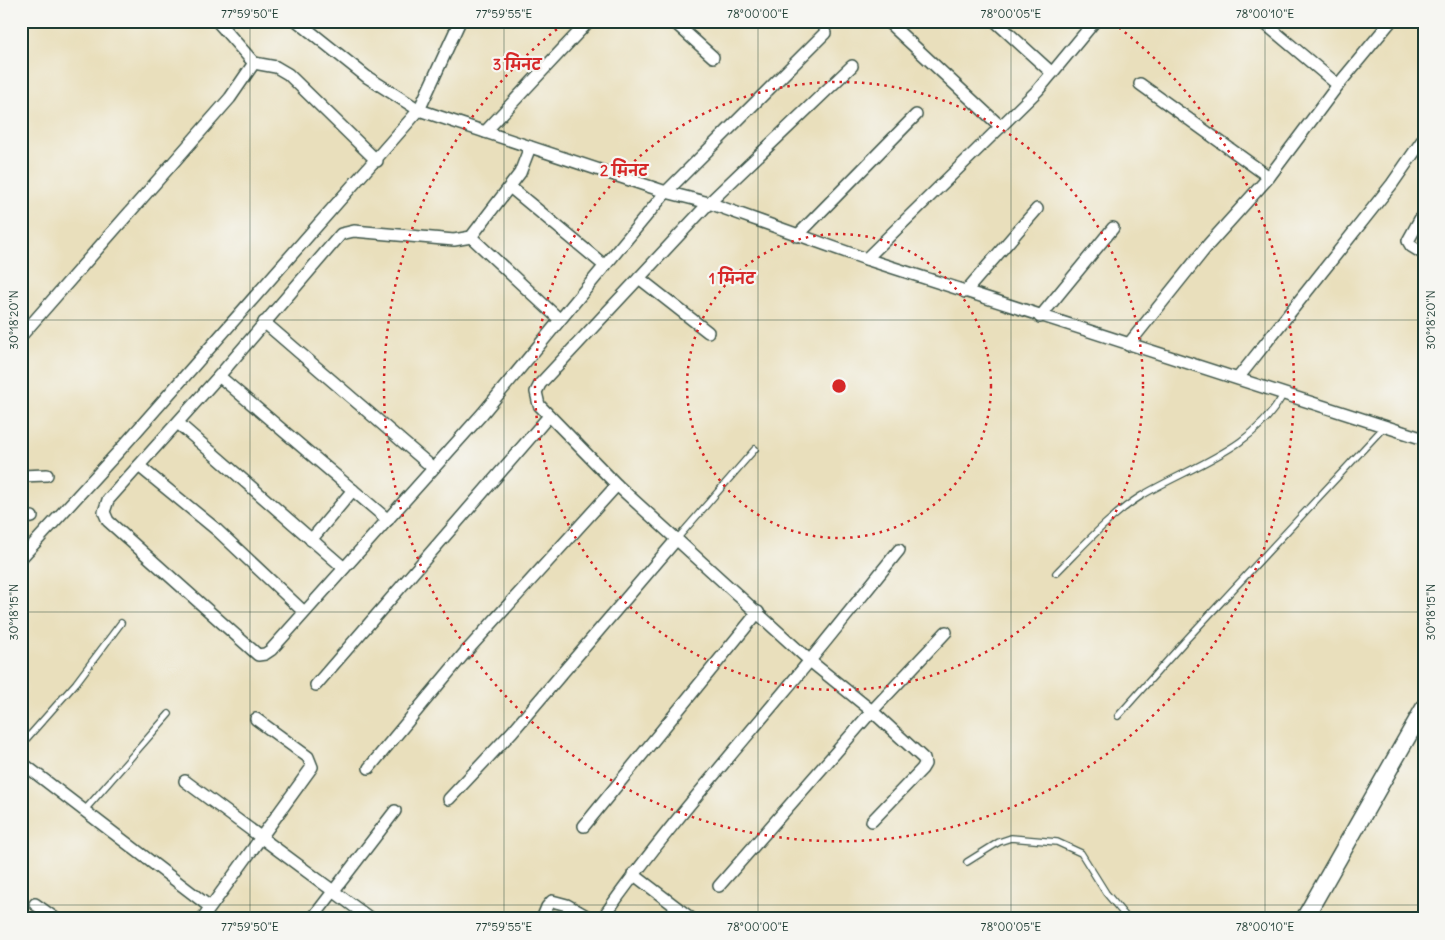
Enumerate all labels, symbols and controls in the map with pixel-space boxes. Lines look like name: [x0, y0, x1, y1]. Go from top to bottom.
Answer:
text: 77°59'50"E: [221, 6, 279, 21]
text: 77°59'55"E: [476, 6, 532, 21]
text: 78°00'00"E: [727, 6, 789, 21]
text: 78°00'05"E: [981, 6, 1041, 21]
text: 78°00'10"E: [1236, 6, 1294, 21]
text: 3 मिनट: [493, 52, 542, 74]
text: 2 मिनट: [600, 158, 649, 180]
text: 1 मिनट: [709, 266, 756, 288]
text: 30°18'20"N: [6, 290, 21, 350]
text: 30°18'20"N: [1423, 290, 1438, 350]
centre of rings: [830, 377, 848, 395]
text: 30°18'15"N: [6, 584, 21, 640]
text: 30°18'15"N: [1423, 584, 1438, 640]
text: 77°59'50"E: [221, 919, 279, 934]
text: 77°59'55"E: [476, 919, 532, 934]
text: 78°00'00"E: [727, 919, 789, 934]
text: 78°00'05"E: [981, 919, 1041, 934]
text: 78°00'10"E: [1236, 919, 1294, 934]

